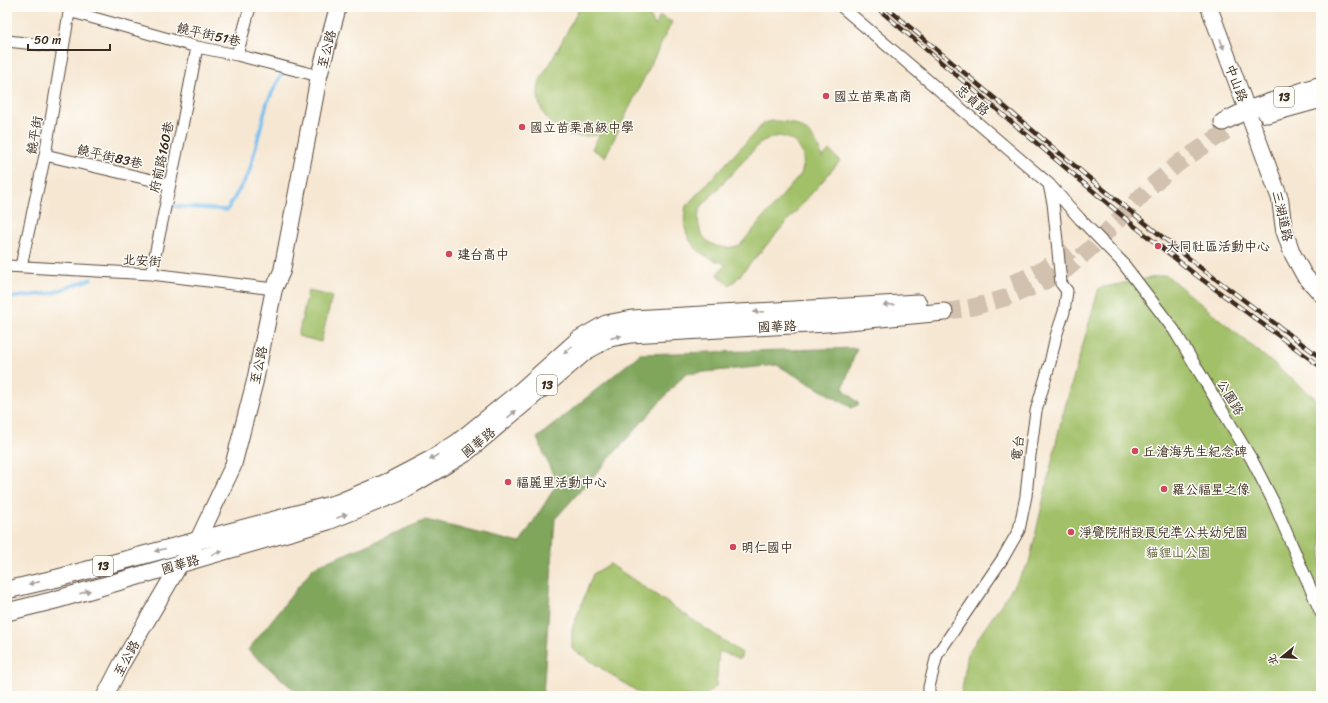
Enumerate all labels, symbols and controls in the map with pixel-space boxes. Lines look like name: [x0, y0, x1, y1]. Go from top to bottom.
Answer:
street label: 饒平街51巷: [174, 16, 243, 53]
scale bar: [28, 26, 110, 52]
street label: 至公路: [310, 27, 343, 71]
text: 50 m: [34, 29, 61, 51]
one-way arrow: [1219, 38, 1225, 50]
street label: 中山路: [1219, 61, 1254, 106]
street label: 忠貞路: [950, 79, 995, 122]
place label: 國立苗栗高商: [834, 85, 912, 108]
road number: 13: [1274, 87, 1294, 107]
marker: 國立苗栗高商: [821, 91, 831, 101]
street label: 饒平街: [20, 114, 49, 156]
place label: 國立苗栗高級中學: [530, 116, 634, 139]
street label: 府前路160巷: [143, 119, 180, 195]
marker: 國立苗栗高級中學: [517, 122, 527, 132]
street label: 饒平街83巷: [75, 138, 145, 175]
street label: 三湖道路: [1265, 188, 1300, 244]
place label: 大同社區活動中心: [1166, 235, 1270, 258]
marker: 大同社區活動中心: [1153, 241, 1163, 251]
place label: 建台高中: [457, 243, 509, 266]
street label: 北安街: [122, 248, 162, 273]
marker: 建台高中: [444, 249, 454, 259]
one-way arrow: [882, 302, 895, 308]
one-way arrow: [752, 309, 765, 315]
street label: 國華路: [757, 314, 797, 339]
one-way arrow: [609, 334, 622, 340]
street label: 至公路: [243, 344, 274, 387]
one-way arrow: [562, 345, 573, 354]
road number: 13: [537, 375, 557, 395]
street label: 公園路: [1211, 375, 1250, 420]
one-way arrow: [507, 409, 517, 418]
street label: 國華路: [456, 421, 501, 464]
street label: 電台: [1004, 434, 1030, 462]
place label: 丘滄海先生紀念碑: [1143, 440, 1247, 463]
marker: 丘滄海先生紀念碑: [1130, 446, 1140, 456]
one-way arrow: [428, 454, 440, 461]
place label: 福麗里活動中心: [516, 471, 607, 494]
marker: 福麗里活動中心: [503, 477, 513, 487]
place label: 羅公福星之像: [1172, 478, 1250, 501]
marker: 羅公福星之像: [1159, 484, 1169, 494]
one-way arrow: [336, 512, 348, 518]
place label: 淨覺院附設良兒準公共幼兒園: [1079, 521, 1248, 544]
marker: 淨覺院附設良兒準公共幼兒園: [1066, 527, 1076, 537]
place label: 明仁國中: [741, 536, 793, 559]
park label: 貓貍山公園: [1145, 541, 1211, 564]
marker: 明仁國中: [728, 542, 738, 552]
one-way arrow: [154, 548, 166, 554]
street label: 國華路: [158, 548, 202, 581]
one-way arrow: [212, 550, 224, 556]
road number: 13: [93, 556, 113, 576]
one-way arrow: [28, 581, 40, 587]
one-way arrow: [80, 589, 92, 595]
street label: 至公路: [107, 636, 146, 681]
north arrow: [1262, 637, 1302, 677]
text: 北: [1262, 652, 1284, 668]

